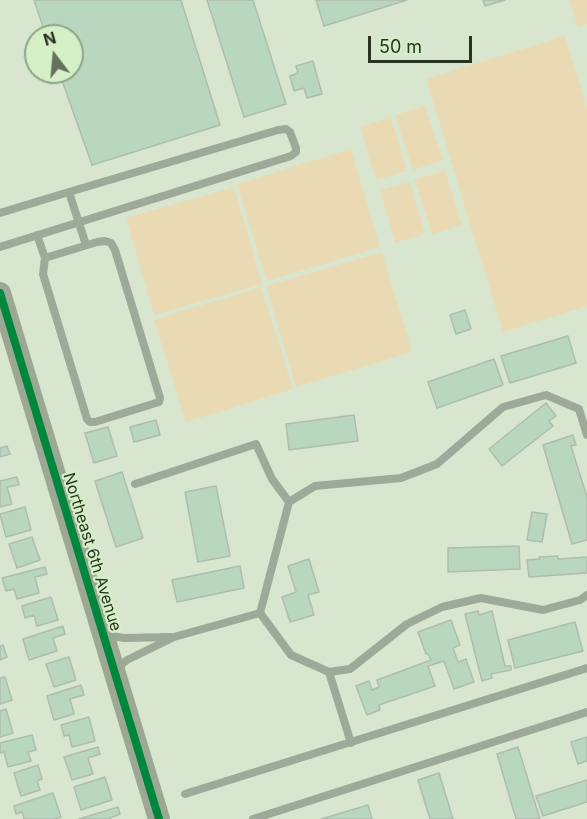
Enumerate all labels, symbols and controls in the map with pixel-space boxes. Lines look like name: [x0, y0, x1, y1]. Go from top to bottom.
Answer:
north arrow: [24, 24, 84, 84]
scale bar: [371, 24, 474, 62]
text: N: [41, 27, 58, 50]
text: 50 m: [379, 36, 422, 57]
street label: Northeast 6th Avenue: [59, 470, 125, 634]

